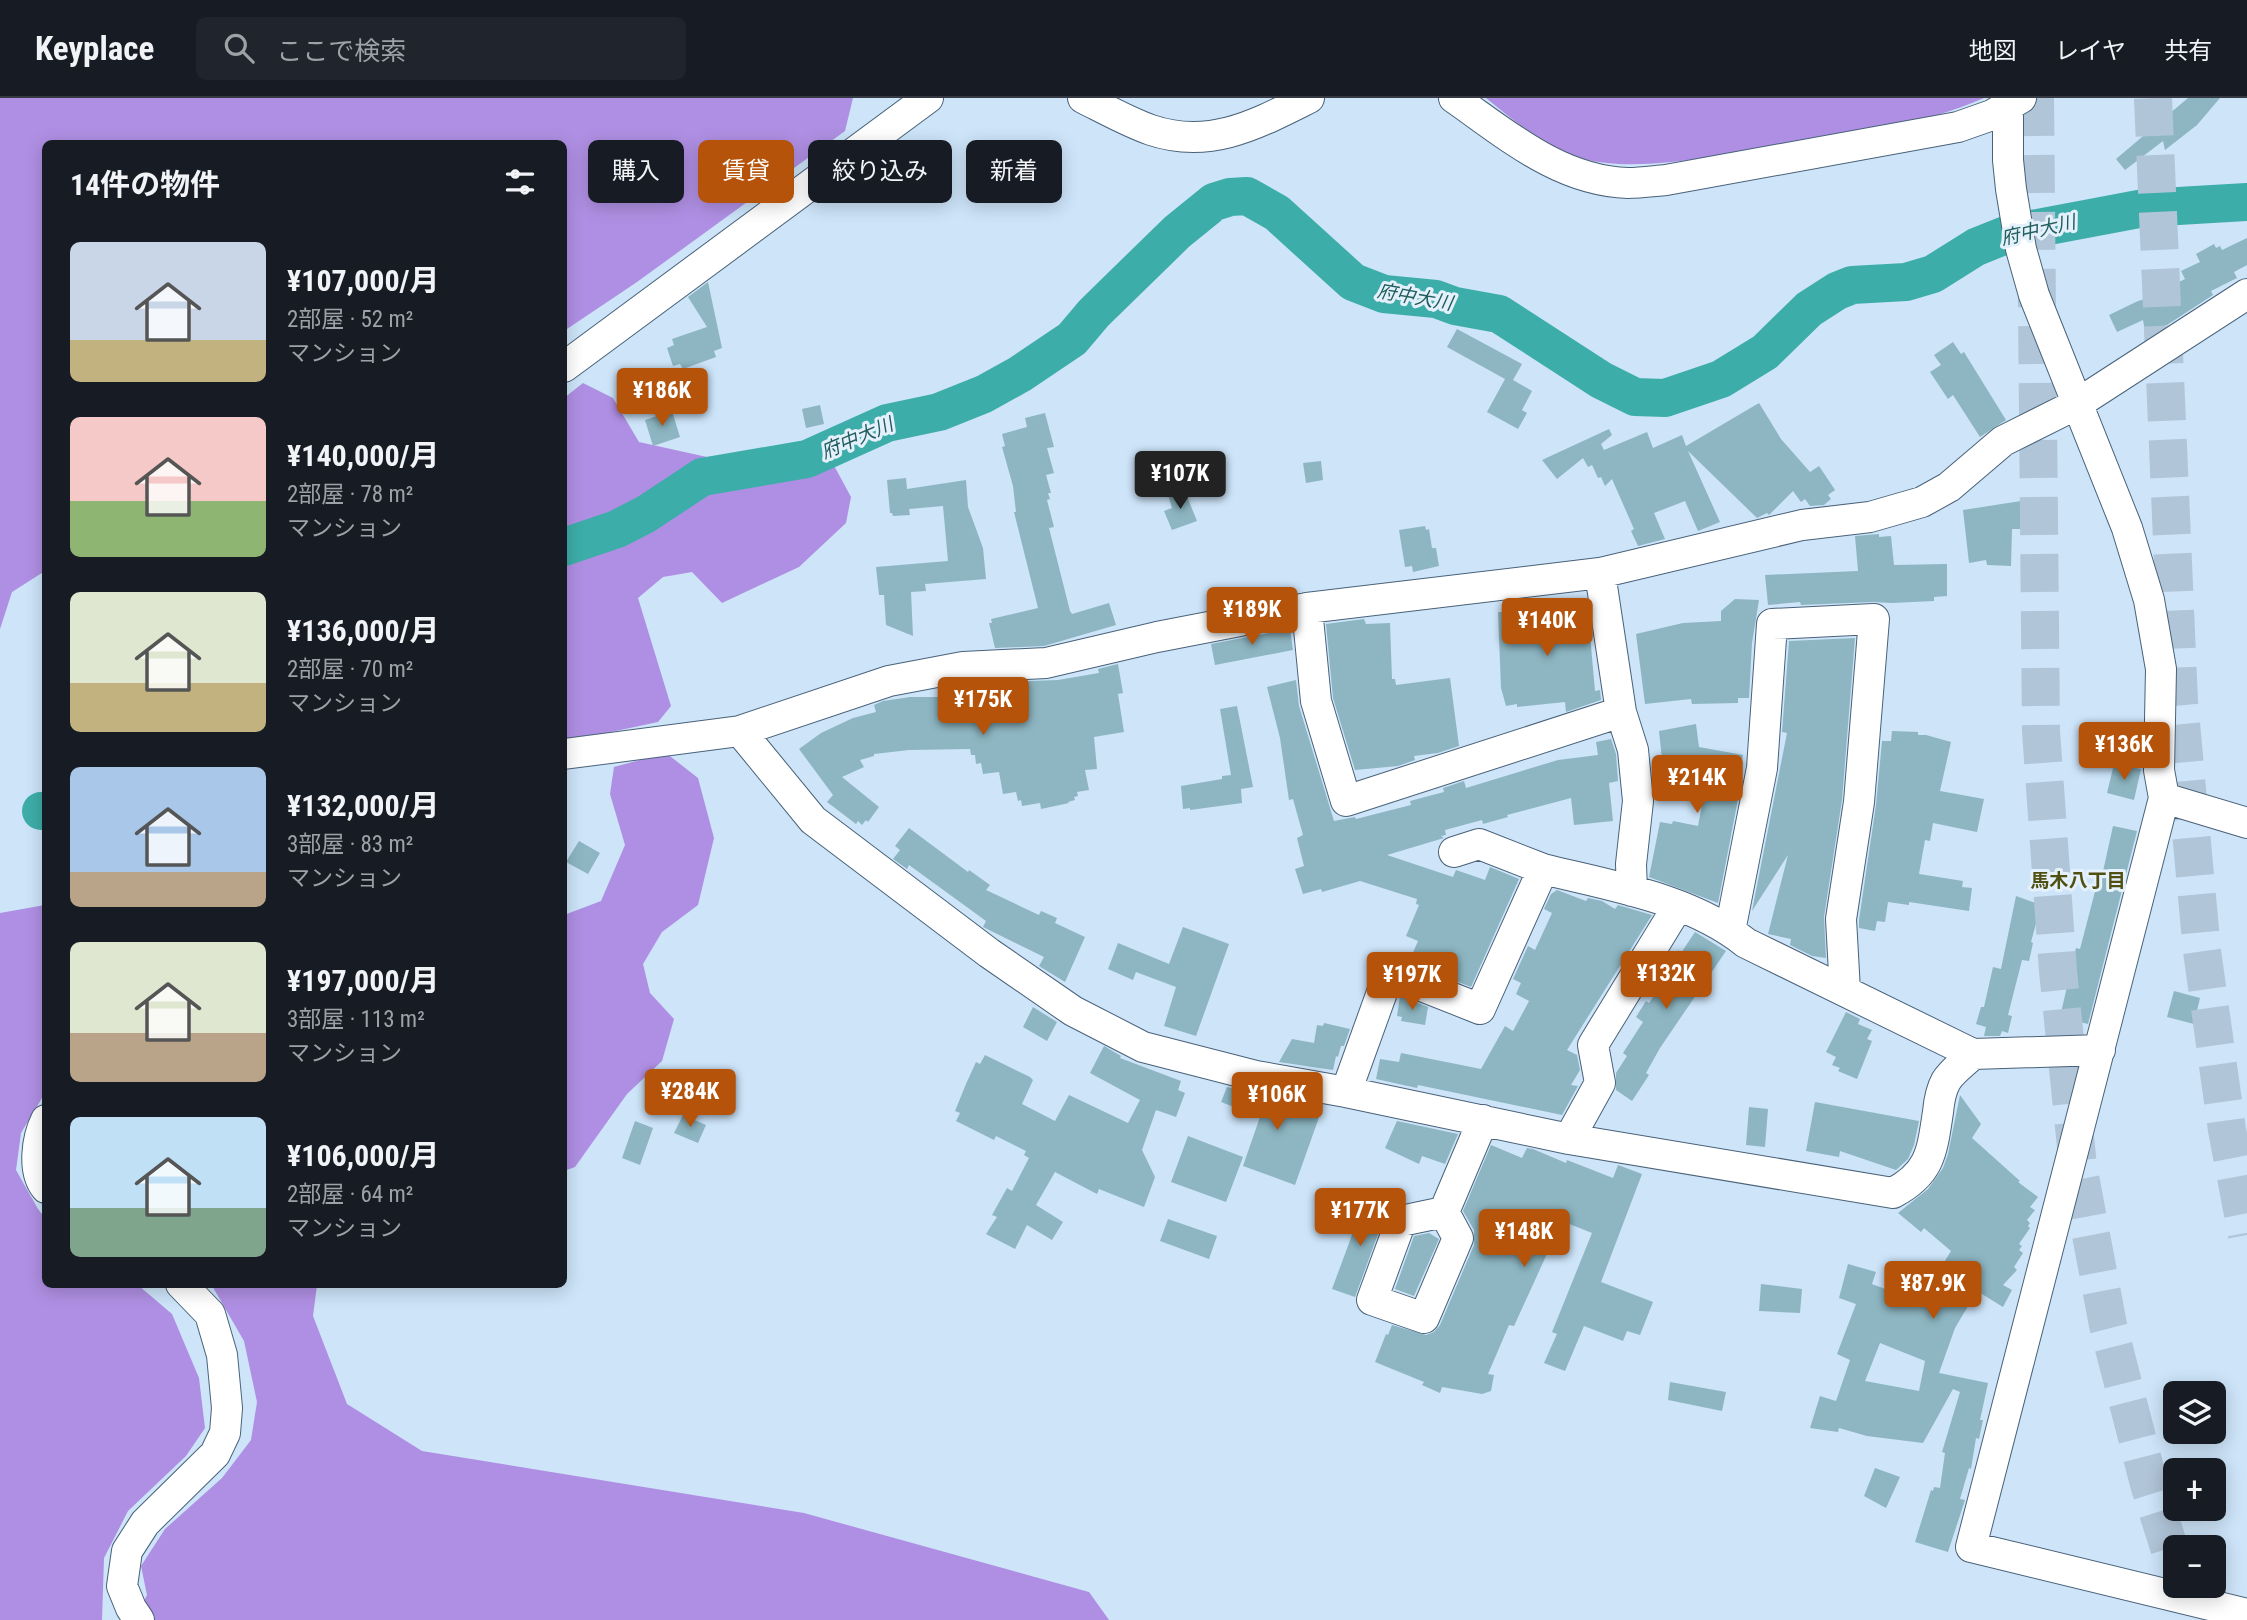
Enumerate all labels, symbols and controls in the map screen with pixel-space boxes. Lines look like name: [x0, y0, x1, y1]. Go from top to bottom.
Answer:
search box: [196, 17, 686, 80]
text: Keyplace: [35, 29, 154, 68]
icon: search: [220, 29, 258, 67]
text: ここで検索: [276, 36, 406, 66]
text: 地図: [1969, 37, 2017, 65]
text: レイヤ: [2055, 37, 2126, 65]
text: 共有: [2164, 37, 2212, 65]
chip: 購入: [588, 140, 684, 203]
chip: 賃貸: [698, 140, 794, 203]
chip: 絞り込み: [808, 140, 952, 203]
chip: 新着: [966, 140, 1062, 203]
icon: filters: [501, 163, 539, 201]
text: 14件の物件: [70, 167, 220, 202]
water label: 府中大川: [1998, 210, 2080, 250]
text: ¥107,000/月: [287, 263, 440, 298]
icon: home: [126, 270, 210, 354]
water label: 府中大川: [1376, 279, 1456, 315]
text: 2部屋 · 52 m²: [287, 306, 413, 333]
text: マンション: [287, 340, 402, 367]
pin: ¥186K: [613, 368, 711, 428]
text: ¥186K: [633, 377, 691, 404]
water label: 府中大川: [818, 412, 898, 463]
text: ¥140,000/月: [287, 438, 440, 473]
icon: home: [126, 445, 210, 529]
pin: ¥107K: [1131, 452, 1229, 511]
text: ¥107K: [1151, 460, 1209, 487]
text: 2部屋 · 78 m²: [287, 481, 413, 508]
text: マンション: [287, 515, 402, 542]
pin: ¥189K: [1203, 588, 1301, 647]
text: ¥189K: [1223, 596, 1281, 623]
pin: ¥140K: [1498, 598, 1596, 658]
text: ¥140K: [1518, 607, 1576, 634]
text: ¥136,000/月: [287, 613, 440, 648]
icon: home: [126, 620, 210, 704]
text: 2部屋 · 70 m²: [287, 656, 413, 683]
pin: ¥175K: [934, 678, 1032, 737]
text: ¥175K: [954, 686, 1012, 713]
text: マンション: [287, 690, 402, 717]
pin: ¥136K: [2075, 722, 2173, 782]
text: ¥136K: [2095, 731, 2153, 758]
pin: ¥214K: [1648, 756, 1746, 815]
text: ¥214K: [1668, 764, 1726, 791]
text: ¥132,000/月: [287, 788, 440, 823]
icon: home: [126, 795, 210, 879]
text: 3部屋 · 83 m²: [287, 831, 413, 858]
text: マンション: [287, 865, 402, 892]
district label: 馬木八丁目: [2030, 869, 2126, 892]
pin: ¥132K: [1617, 951, 1715, 1011]
pin: ¥197K: [1363, 953, 1461, 1012]
text: ¥132K: [1637, 960, 1695, 987]
text: ¥197K: [1383, 961, 1441, 988]
text: ¥197,000/月: [287, 963, 440, 998]
icon: home: [126, 970, 210, 1054]
text: 3部屋 · 113 m²: [287, 1006, 425, 1033]
text: マンション: [287, 1040, 402, 1067]
pin: ¥284K: [641, 1070, 739, 1129]
pin: ¥106K: [1228, 1072, 1326, 1132]
text: ¥284K: [661, 1078, 719, 1105]
text: ¥106K: [1248, 1081, 1306, 1108]
text: ¥106,000/月: [287, 1138, 440, 1173]
icon: home: [126, 1145, 210, 1229]
text: 2部屋 · 64 m²: [287, 1181, 413, 1208]
pin: ¥177K: [1311, 1188, 1409, 1248]
text: ¥177K: [1331, 1197, 1389, 1224]
pin: ¥148K: [1475, 1210, 1573, 1269]
text: マンション: [287, 1215, 402, 1242]
text: ¥148K: [1495, 1218, 1553, 1245]
pin: ¥87.9K: [1876, 1262, 1990, 1321]
text: ¥87.9K: [1900, 1270, 1966, 1297]
map controls: [2163, 1381, 2226, 1598]
button: layers: [2163, 1381, 2226, 1444]
button: +: [2163, 1458, 2226, 1521]
button: −: [2163, 1535, 2226, 1598]

